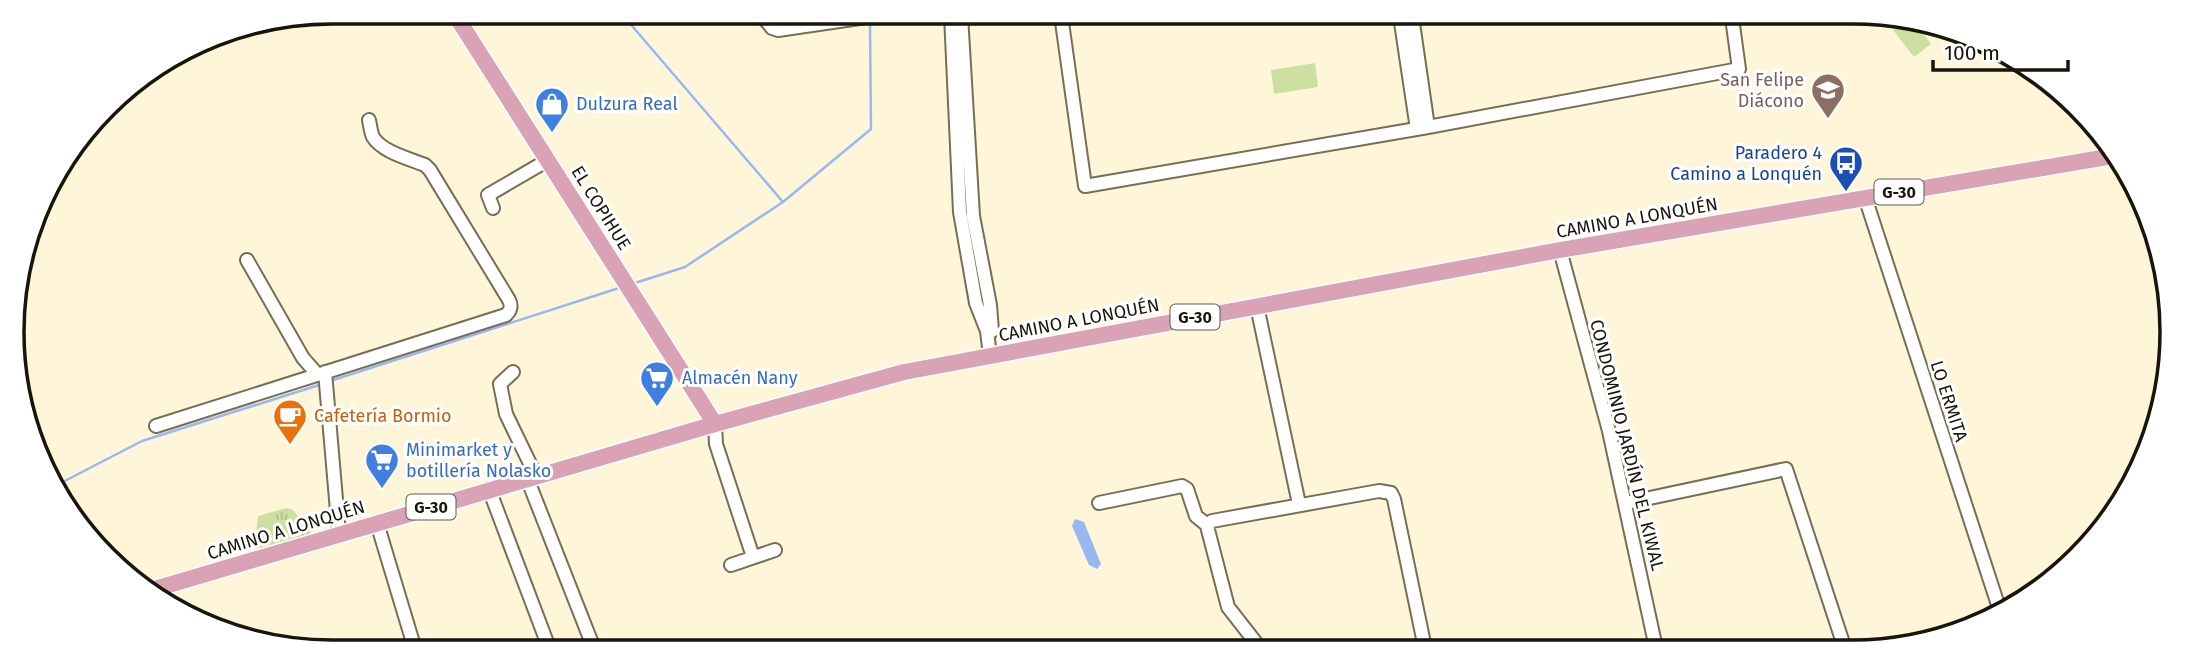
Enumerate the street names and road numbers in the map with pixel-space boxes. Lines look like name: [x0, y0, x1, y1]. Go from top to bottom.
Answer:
street label: EL COPIHUE: [566, 162, 636, 254]
road number: G-30: [1874, 180, 1924, 204]
street label: CAMINO A LONQUÉN: [1554, 192, 1719, 243]
street label: CAMINO A LONQUÉN: [996, 293, 1161, 346]
road number: G-30: [1170, 304, 1220, 330]
street label: CONDOMINIO JARDÍN DEL KIWAL: [1585, 317, 1670, 573]
street label: LO ERMITA: [1926, 358, 1973, 445]
road number: G-30: [406, 494, 456, 520]
street label: CAMINO A LONQUÉN: [204, 495, 367, 564]

